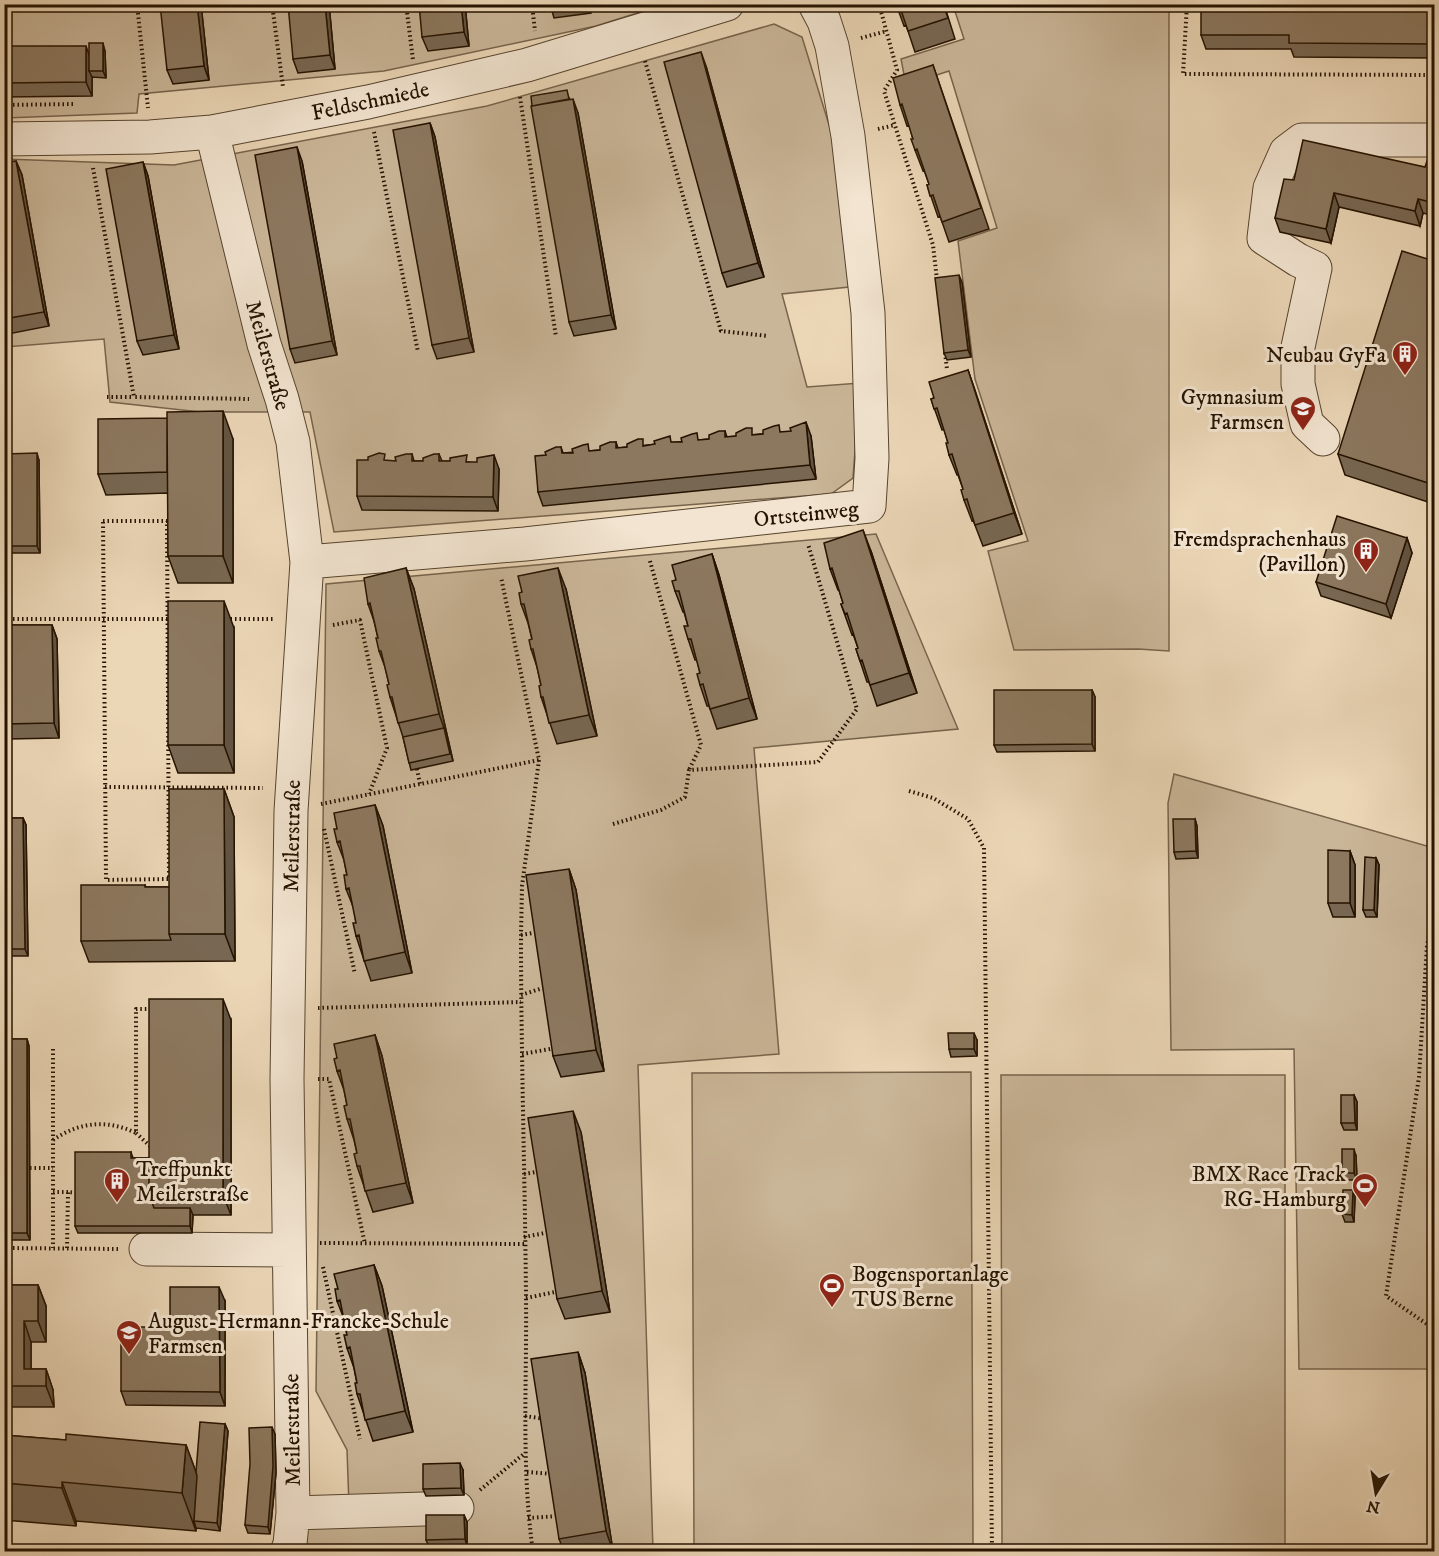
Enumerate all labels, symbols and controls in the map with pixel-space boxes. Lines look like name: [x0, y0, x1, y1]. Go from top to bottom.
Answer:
street label: Feldschmiede: [309, 76, 432, 127]
street label: Meilerstraße: [239, 298, 296, 413]
building icon: Neubau GyFa: [1390, 339, 1420, 377]
place label: Neubau GyFa: [1266, 342, 1387, 369]
place label: Gymnasium Farmsen: [1181, 384, 1285, 436]
school or university icon: Gymnasium Farmsen: [1288, 394, 1318, 432]
street label: Ortsteinweg: [752, 496, 860, 533]
place label: Fremdsprachenhaus (Pavillon): [1173, 526, 1346, 578]
building icon: Fremdsprachenhaus (Pavillon): [1351, 536, 1381, 574]
street label: Meilerstraße: [278, 779, 307, 893]
place label: Treffpunkt Meilerstraße: [136, 1156, 249, 1208]
place label: BMX Race Track RG-Hamburg: [1192, 1161, 1346, 1213]
building icon: Treffpunkt Meilerstraße: [102, 1166, 132, 1204]
sports icon: BMX Race Track RG-Hamburg: [1350, 1171, 1380, 1209]
place label: Bogensportanlage TUS Berne: [852, 1261, 1009, 1313]
sports icon: Bogensportanlage TUS Berne: [817, 1271, 847, 1309]
place label: August-Hermann-Francke-Schule Farmsen: [148, 1308, 449, 1360]
school or university icon: August-Hermann-Francke-Schule Farmsen: [114, 1318, 144, 1356]
street label: Meilerstraße: [278, 1373, 307, 1487]
north arrow: [1346, 1463, 1406, 1523]
text: N: [1365, 1496, 1382, 1518]

